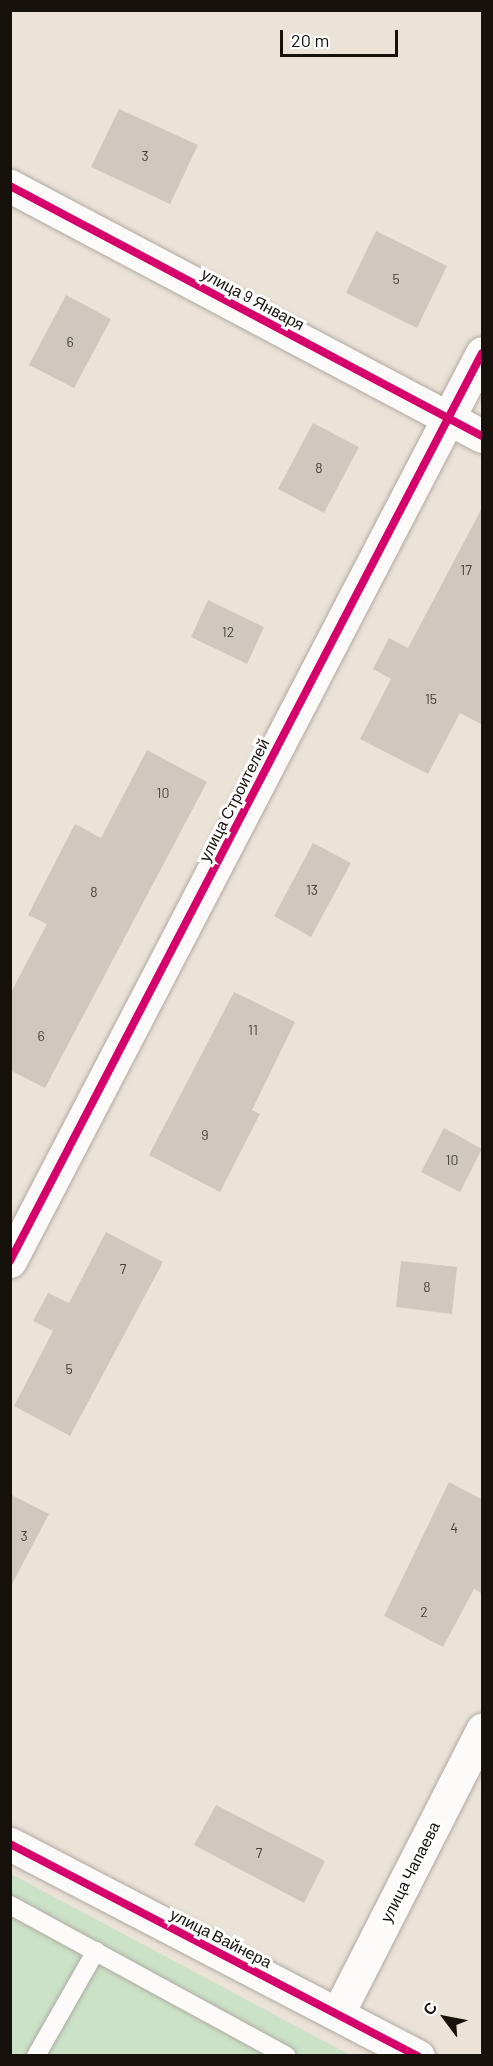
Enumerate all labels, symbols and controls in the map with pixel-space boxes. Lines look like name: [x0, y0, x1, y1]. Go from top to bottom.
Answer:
scale bar: [283, 18, 402, 56]
text: 20 m: [291, 29, 329, 51]
house number: 3: [141, 148, 149, 164]
street label: улица 9 Января: [198, 264, 308, 334]
house number: 5: [392, 271, 400, 287]
house number: 6: [66, 334, 74, 350]
house number: 8: [315, 460, 323, 476]
house number: 17: [460, 562, 472, 578]
house number: 12: [222, 624, 234, 640]
house number: 15: [425, 691, 437, 707]
street label: улица Строителей: [195, 735, 273, 865]
house number: 10: [157, 785, 169, 801]
house number: 13: [306, 882, 318, 898]
house number: 8: [90, 884, 98, 900]
house number: 11: [248, 1022, 258, 1038]
house number: 6: [37, 1028, 45, 1044]
house number: 9: [201, 1127, 209, 1143]
house number: 10: [446, 1152, 458, 1168]
house number: 7: [120, 1261, 126, 1277]
house number: 8: [423, 1279, 431, 1295]
house number: 5: [65, 1361, 73, 1377]
house number: 4: [450, 1520, 458, 1536]
house number: 3: [20, 1528, 28, 1544]
house number: 2: [420, 1604, 428, 1620]
street label: улица Чапаева: [376, 1818, 444, 1926]
house number: 7: [256, 1845, 262, 1861]
street label: улица Вайнера: [167, 1904, 275, 1972]
north arrow: [415, 1988, 475, 2048]
text: С: [418, 1998, 440, 2018]

